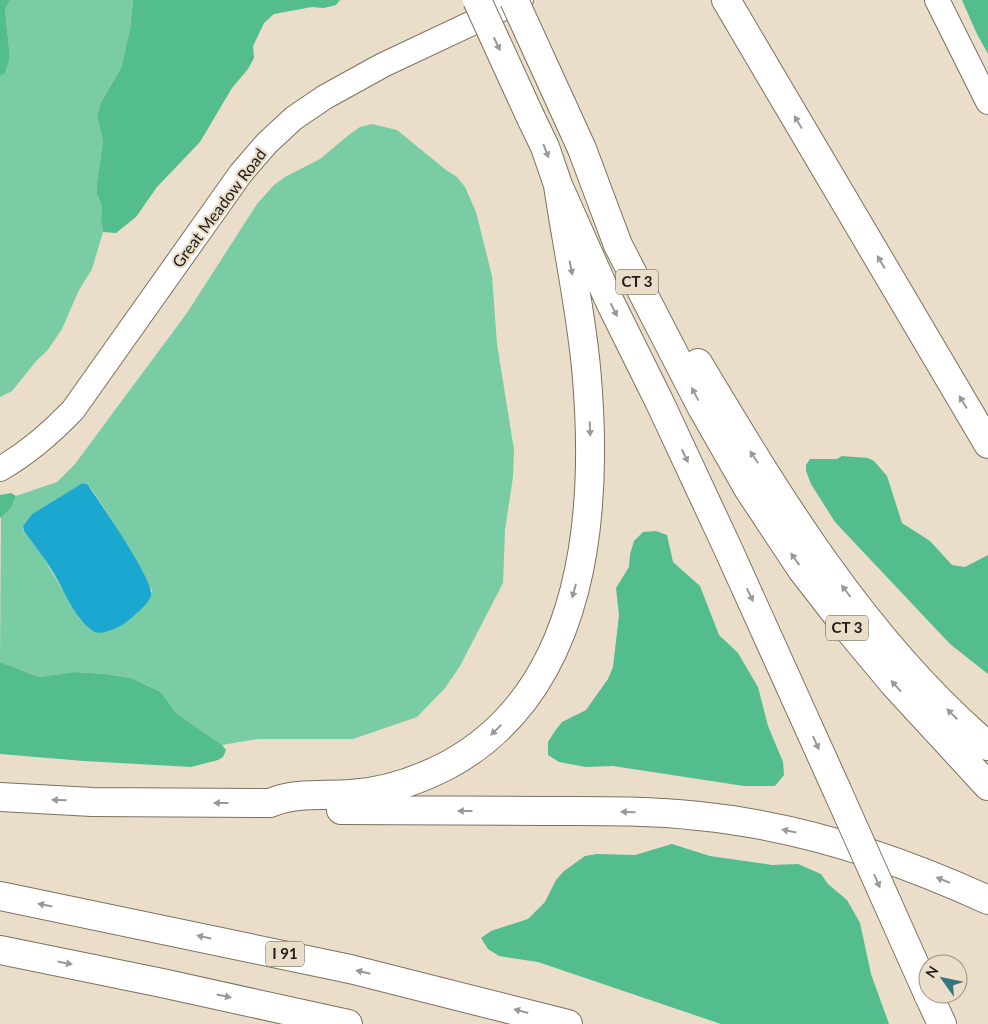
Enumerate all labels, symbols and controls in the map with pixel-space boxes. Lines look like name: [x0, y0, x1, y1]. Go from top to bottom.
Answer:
one-way arrow: [493, 37, 501, 51]
one-way arrow: [794, 115, 803, 128]
one-way arrow: [542, 144, 550, 159]
street label: Great Meadow Road: [168, 145, 269, 271]
one-way arrow: [876, 255, 885, 268]
one-way arrow: [567, 261, 575, 276]
road number: CT 3: [616, 270, 658, 294]
one-way arrow: [610, 303, 618, 317]
one-way arrow: [691, 387, 699, 401]
one-way arrow: [959, 395, 968, 408]
one-way arrow: [586, 422, 594, 438]
one-way arrow: [681, 449, 689, 463]
one-way arrow: [750, 450, 759, 463]
one-way arrow: [790, 552, 800, 566]
one-way arrow: [570, 583, 578, 598]
one-way arrow: [840, 585, 851, 598]
one-way arrow: [746, 588, 754, 602]
road number: CT 3: [826, 616, 868, 640]
one-way arrow: [890, 681, 902, 693]
one-way arrow: [946, 708, 958, 720]
one-way arrow: [490, 724, 502, 736]
one-way arrow: [813, 736, 821, 750]
one-way arrow: [51, 796, 67, 804]
one-way arrow: [213, 799, 229, 807]
one-way arrow: [457, 807, 473, 815]
one-way arrow: [619, 808, 635, 816]
one-way arrow: [781, 827, 796, 835]
one-way arrow: [874, 874, 882, 888]
one-way arrow: [935, 876, 950, 884]
one-way arrow: [38, 901, 53, 909]
one-way arrow: [197, 933, 212, 941]
road number: I 91: [266, 942, 304, 966]
north arrow: [918, 954, 968, 1004]
one-way arrow: [57, 959, 73, 967]
text: N: [922, 962, 942, 981]
one-way arrow: [356, 968, 371, 976]
one-way arrow: [216, 992, 232, 1000]
one-way arrow: [513, 1007, 528, 1015]

